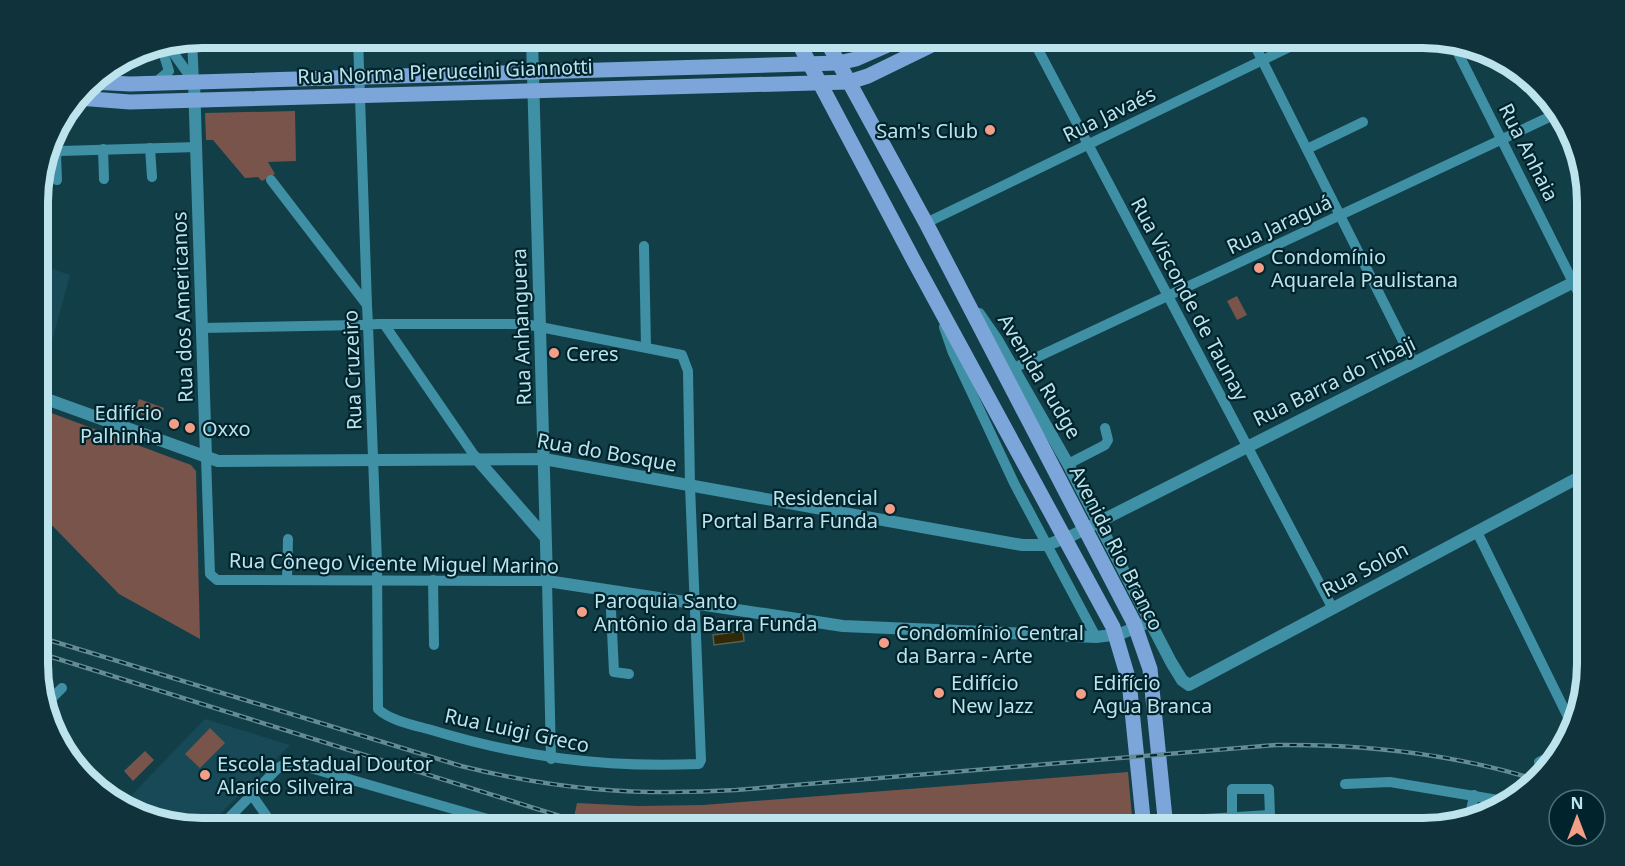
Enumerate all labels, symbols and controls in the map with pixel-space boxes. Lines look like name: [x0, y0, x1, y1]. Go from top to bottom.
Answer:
street label: Rua Norma Pieruccini Giannotti: [297, 52, 593, 90]
street label: Rua Javaés: [1058, 80, 1160, 148]
street label: Rua Anhaia: [1493, 99, 1565, 205]
place label: Sam's Club: [876, 117, 978, 144]
marker: Sam's Club: [983, 123, 997, 137]
street label: Rua Jaraguá: [1222, 188, 1336, 260]
street label: Rua Visconde de Taunay: [1125, 193, 1255, 406]
street label: Rua dos Americanos: [165, 211, 199, 403]
place label: Condomínio Aquarela Paulistana: [1271, 243, 1458, 293]
street label: Rua Anhanguera: [505, 248, 537, 406]
marker: Condomínio Aquarela Paulistana: [1252, 261, 1266, 275]
street label: Rua Cruzeiro: [336, 309, 368, 431]
street label: Avenida Rudge: [992, 309, 1088, 443]
street label: Rua Barra do Tibaji: [1248, 330, 1420, 432]
place label: Ceres: [566, 340, 619, 367]
marker: Ceres: [547, 346, 561, 360]
place label: Edifício Palhinha: [80, 399, 162, 449]
place label: Oxxo: [202, 415, 250, 442]
marker: Edifício Palhinha: [167, 417, 181, 431]
marker: Oxxo: [183, 421, 197, 435]
street label: Rua do Bosque: [535, 426, 679, 478]
street label: Avenida Rio Branco: [1064, 461, 1170, 635]
place label: Residencial Portal Barra Funda: [701, 484, 878, 534]
marker: Residencial Portal Barra Funda: [883, 502, 897, 516]
street label: Rua Solon: [1317, 535, 1413, 603]
street label: Rua Cônego Vicente Miguel Marino: [229, 547, 559, 579]
place label: Paroquia Santo Antônio da Barra Funda: [594, 587, 817, 637]
marker: Paroquia Santo Antônio da Barra Funda: [575, 605, 589, 619]
place label: Condomínio Central da Barra - Arte: [896, 619, 1084, 669]
marker: Condomínio Central da Barra - Arte: [877, 636, 891, 650]
place label: Edifício New Jazz: [951, 669, 1033, 719]
place label: Edifício Agua Branca: [1093, 669, 1212, 719]
marker: Edifício New Jazz: [932, 686, 946, 700]
marker: Edifício Agua Branca: [1074, 687, 1088, 701]
street label: Rua Luigi Greco: [442, 701, 592, 759]
place label: Escola Estadual Doutor Alarico Silveira: [217, 750, 433, 800]
marker: Escola Estadual Doutor Alarico Silveira: [198, 768, 212, 782]
north arrow: [1547, 788, 1607, 848]
text: N: [1570, 792, 1584, 814]

